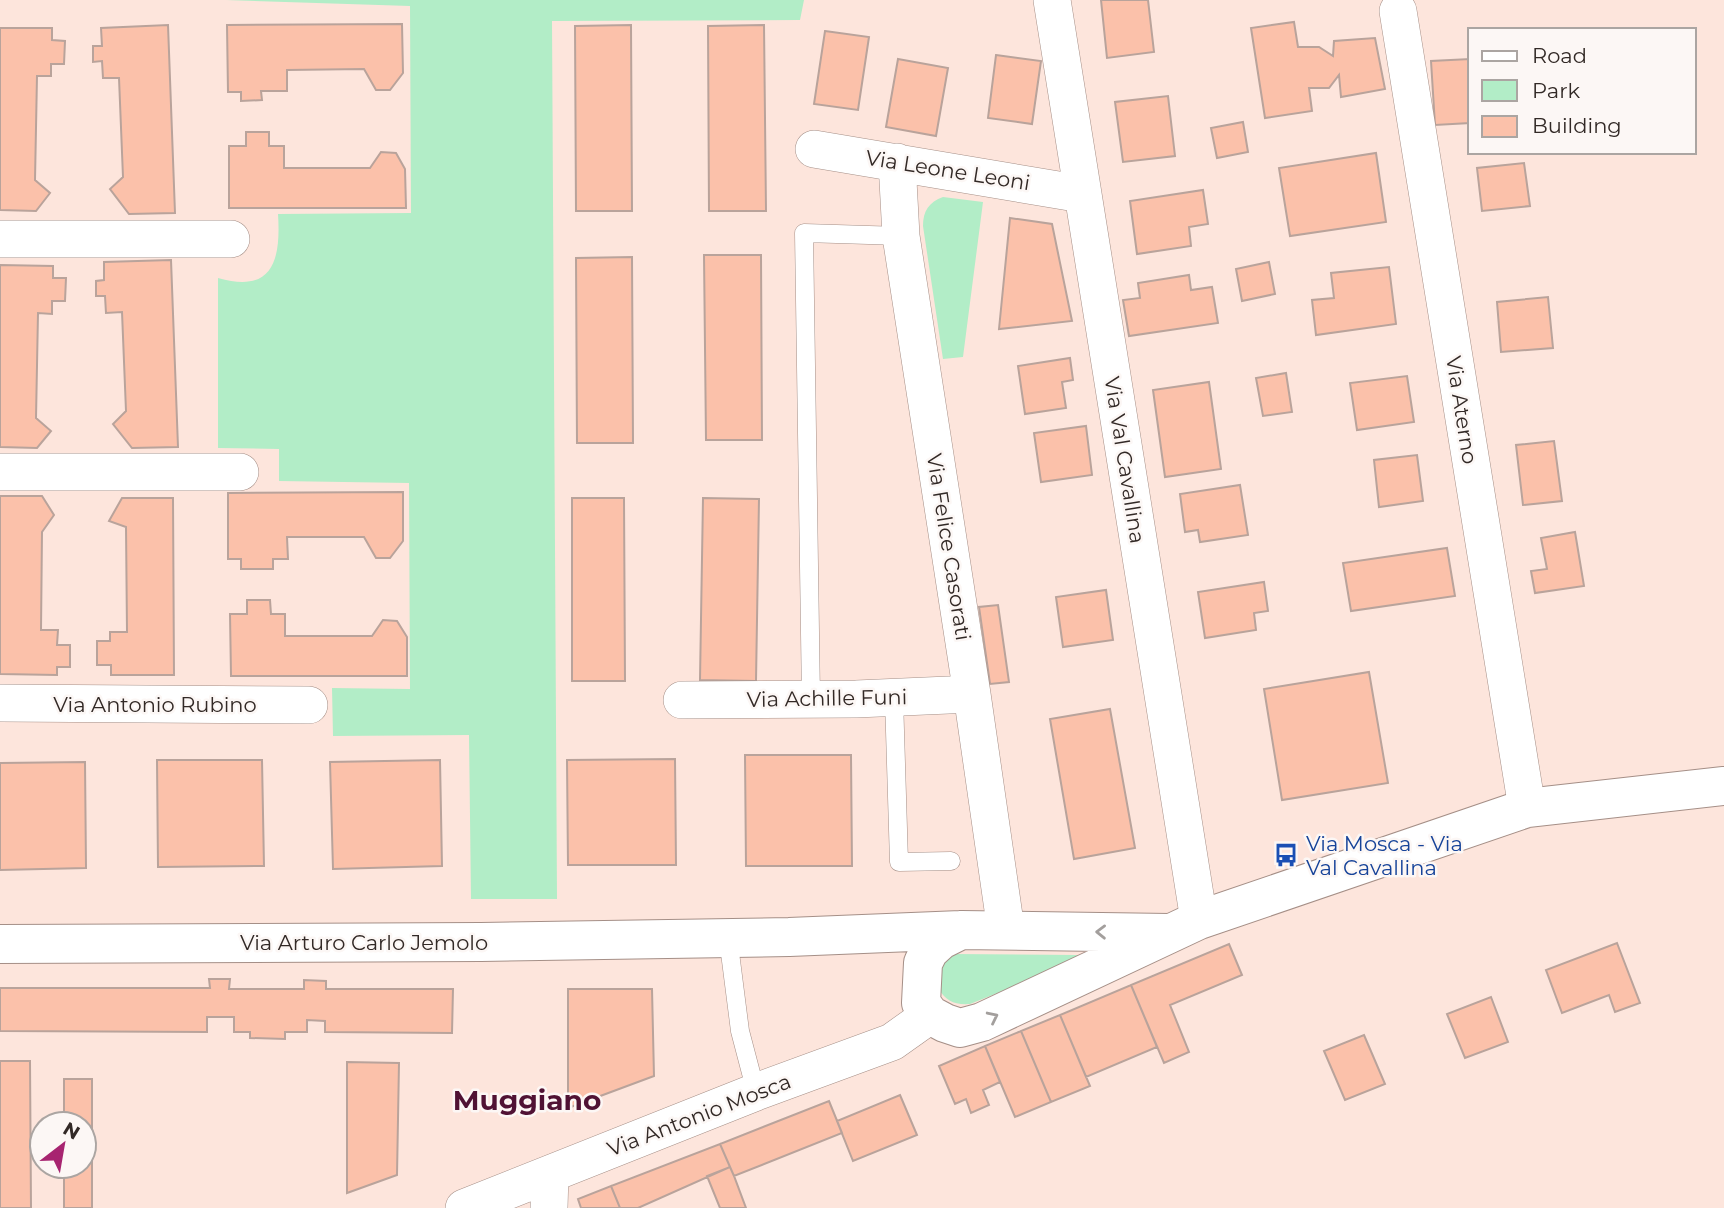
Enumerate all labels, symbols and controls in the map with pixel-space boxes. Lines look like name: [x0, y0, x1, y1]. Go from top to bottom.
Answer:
legend: [1468, 28, 1696, 154]
text: Road: [1532, 43, 1587, 68]
text: Park: [1532, 78, 1580, 103]
text: Building: [1532, 113, 1622, 138]
street label: Via Leone Leoni: [864, 145, 1032, 195]
street label: Via Aterno: [1441, 354, 1483, 466]
street label: Via Val Cavallina: [1099, 375, 1151, 545]
street label: Via Felice Casorati: [922, 452, 976, 642]
street label: Via Achille Funi: [746, 684, 908, 712]
street label: Via Antonio Rubino: [53, 692, 257, 717]
place label: Via Mosca - Via Val Cavallina: [1306, 831, 1463, 880]
bus stop icon: Via Mosca - Via Val Cavallina: [1272, 841, 1300, 869]
one-way arrow: [1095, 924, 1106, 940]
street label: Via Arturo Carlo Jemolo: [240, 930, 488, 955]
one-way arrow: [986, 1011, 998, 1025]
street label: Via Antonio Mosca: [604, 1068, 794, 1162]
district label: Muggiano: [453, 1083, 601, 1117]
north arrow: [28, 1110, 98, 1180]
text: N: [59, 1117, 84, 1145]

